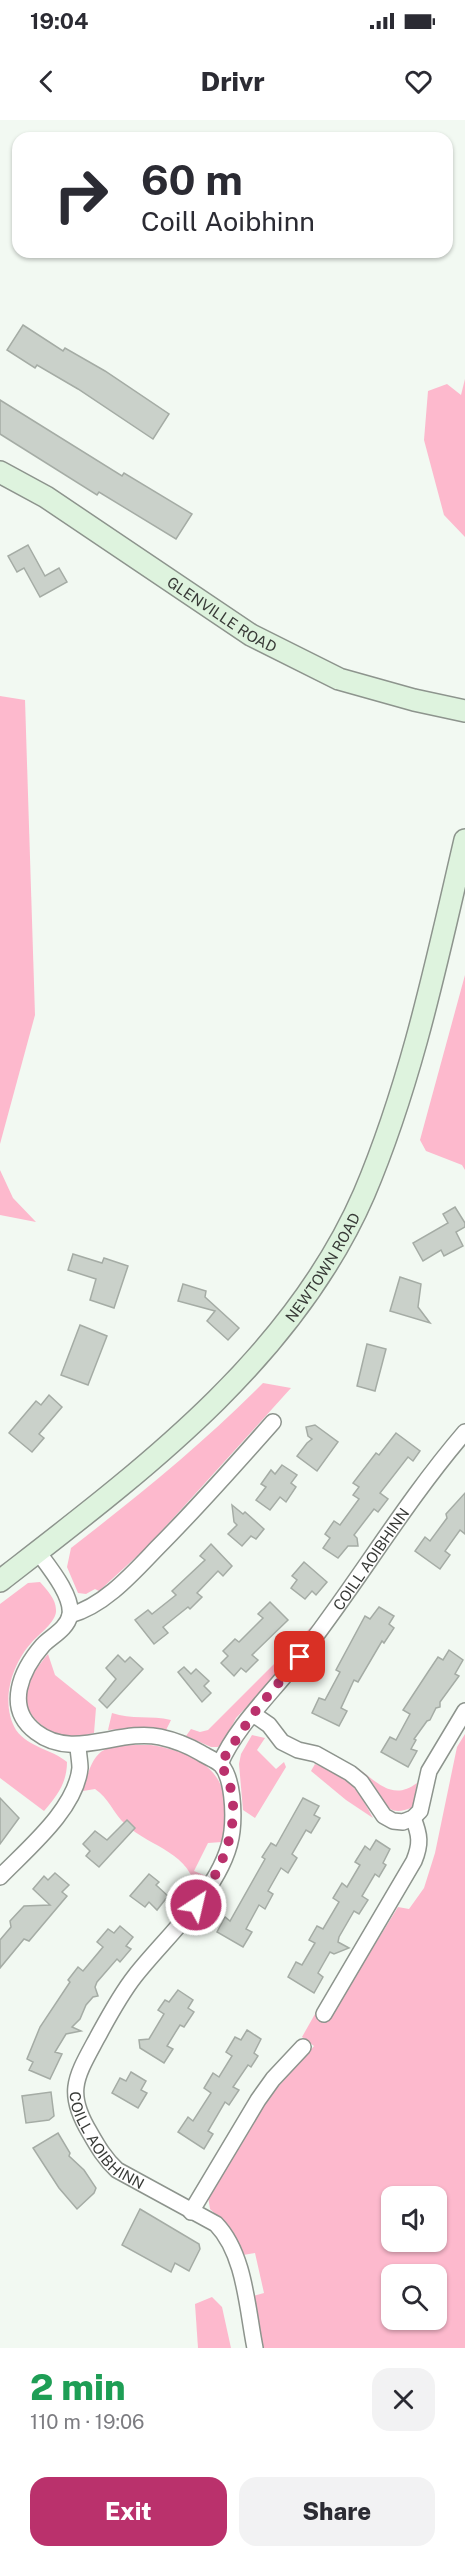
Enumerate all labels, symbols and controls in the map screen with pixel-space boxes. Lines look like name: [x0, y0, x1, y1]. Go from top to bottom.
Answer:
text: 19:04: [30, 8, 88, 34]
icon: back: [30, 65, 63, 98]
text: Drivr: [200, 65, 265, 97]
icon: heart: [402, 65, 435, 98]
text: 60 m: [141, 155, 243, 204]
icon: right: [42, 156, 120, 234]
text: Coill Aoibhinn: [141, 205, 315, 237]
street label: GLENVILLE ROAD: [164, 573, 280, 655]
street label: NEWTOWN ROAD: [282, 1210, 363, 1325]
street label: COILL AOIBHINN: [329, 1504, 412, 1613]
pin: [274, 1631, 325, 1682]
icon: arrive: [283, 1640, 316, 1673]
position arrow: [164, 1873, 228, 1937]
street label: COILL AOIBHINN: [67, 2091, 147, 2192]
map controls: [381, 2186, 447, 2330]
button: sound: [381, 2186, 447, 2252]
button: search: [381, 2264, 447, 2330]
text: 2 min: [30, 2366, 126, 2408]
button: close: [372, 2368, 435, 2431]
text: 110 m · 19:06: [30, 2410, 145, 2434]
button: Exit: [30, 2477, 227, 2546]
button: Share: [239, 2477, 435, 2546]

